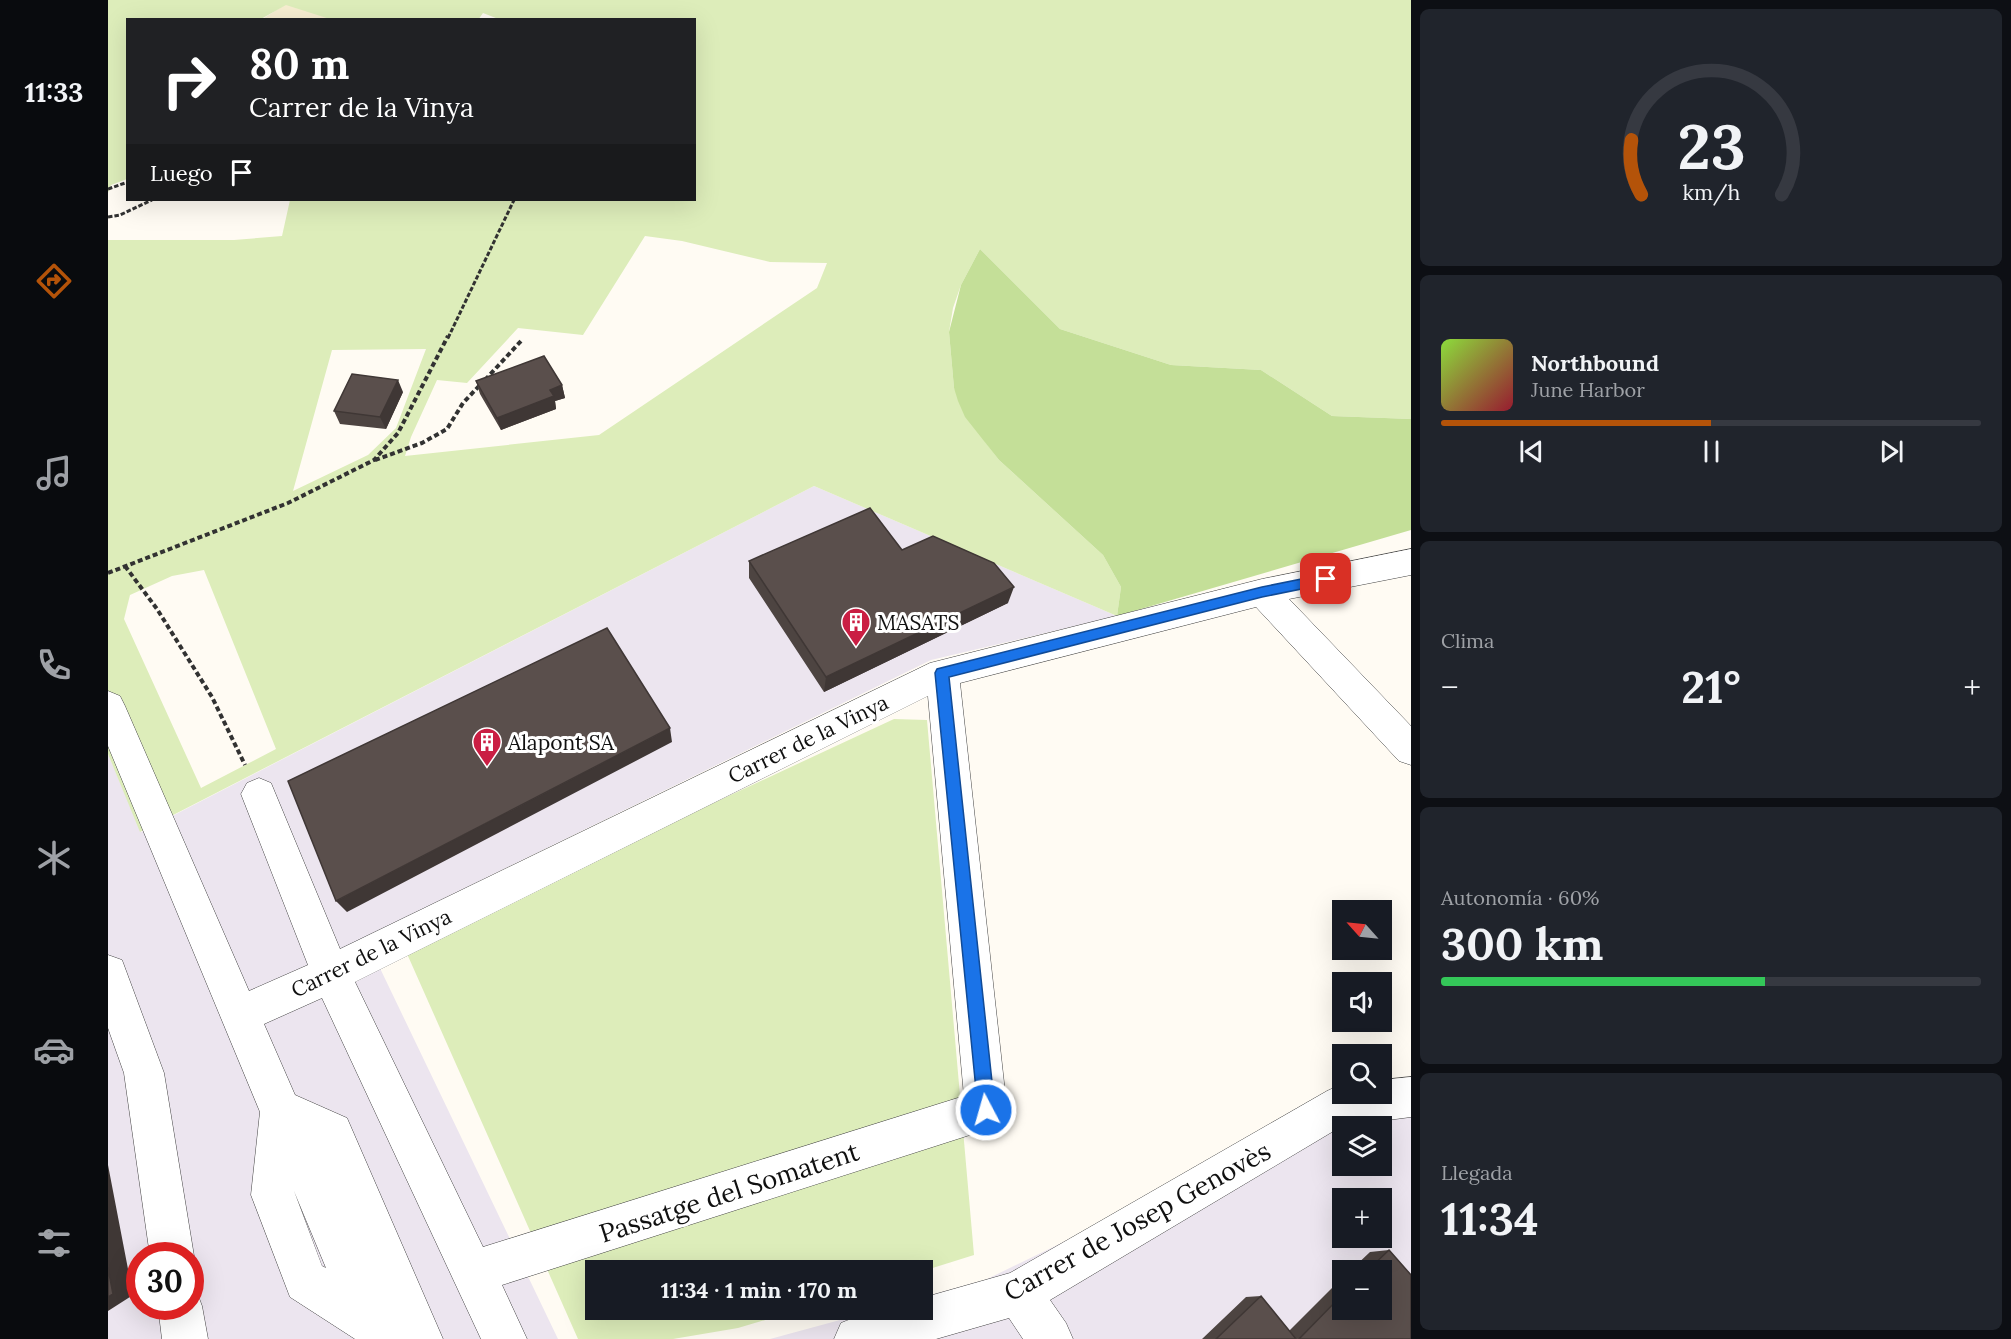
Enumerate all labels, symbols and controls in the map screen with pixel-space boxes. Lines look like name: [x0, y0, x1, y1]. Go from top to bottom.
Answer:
text: 80 m: [249, 37, 349, 91]
icon: right: [150, 42, 228, 120]
text: 11:33: [25, 75, 83, 109]
text: Carrer de la Vinya: [249, 90, 474, 124]
text: 23: [1677, 106, 1745, 186]
icon: arrive: [225, 156, 258, 189]
text: Luego: [150, 159, 213, 187]
text: km/h: [1682, 178, 1740, 206]
icon: directions: [33, 260, 75, 302]
text: Northbound: [1531, 349, 1659, 377]
text: June Harbor: [1531, 377, 1645, 402]
icon: previous: [1515, 435, 1548, 468]
icon: pause: [1695, 435, 1728, 468]
icon: next: [1875, 435, 1908, 468]
icon: music: [33, 452, 75, 494]
pin: [1300, 553, 1351, 604]
icon: arrive: [1309, 562, 1342, 595]
building icon: MASATS: [840, 606, 872, 648]
place label: MASATS: [877, 609, 959, 636]
text: Clima: [1441, 628, 1494, 653]
icon: phone: [33, 644, 75, 686]
text: 21°: [1681, 658, 1741, 715]
text: −: [1441, 666, 1459, 708]
text: +: [1963, 666, 1981, 708]
street label: Carrer de la Vinya: [723, 688, 893, 789]
building icon: Alapont SA: [471, 726, 503, 768]
place label: Alapont SA: [507, 729, 615, 756]
icon: climate: [33, 837, 75, 879]
text: Autonomía · 60%: [1441, 885, 1599, 910]
north arrow: [1332, 900, 1392, 960]
map controls: [1332, 900, 1392, 1320]
street label: Carrer de la Vinya: [286, 902, 456, 1003]
text: 300 km: [1441, 915, 1603, 972]
button: sound: [1332, 972, 1392, 1032]
icon: car: [33, 1029, 75, 1071]
button: search: [1332, 1044, 1392, 1104]
position arrow: [954, 1078, 1018, 1142]
button: layers: [1332, 1116, 1392, 1176]
street label: Passatge del Somatent: [595, 1134, 863, 1250]
street label: Carrer de Josep Genovès: [998, 1134, 1276, 1308]
text: Llegada: [1441, 1160, 1513, 1185]
button: +: [1332, 1188, 1392, 1248]
text: 11:34: [1441, 1190, 1539, 1247]
icon: filters: [33, 1222, 75, 1264]
speed limit sign: 30: [126, 1242, 204, 1320]
button: −: [1332, 1260, 1392, 1320]
text: 11:34 · 1 min · 170 m: [661, 1276, 857, 1304]

